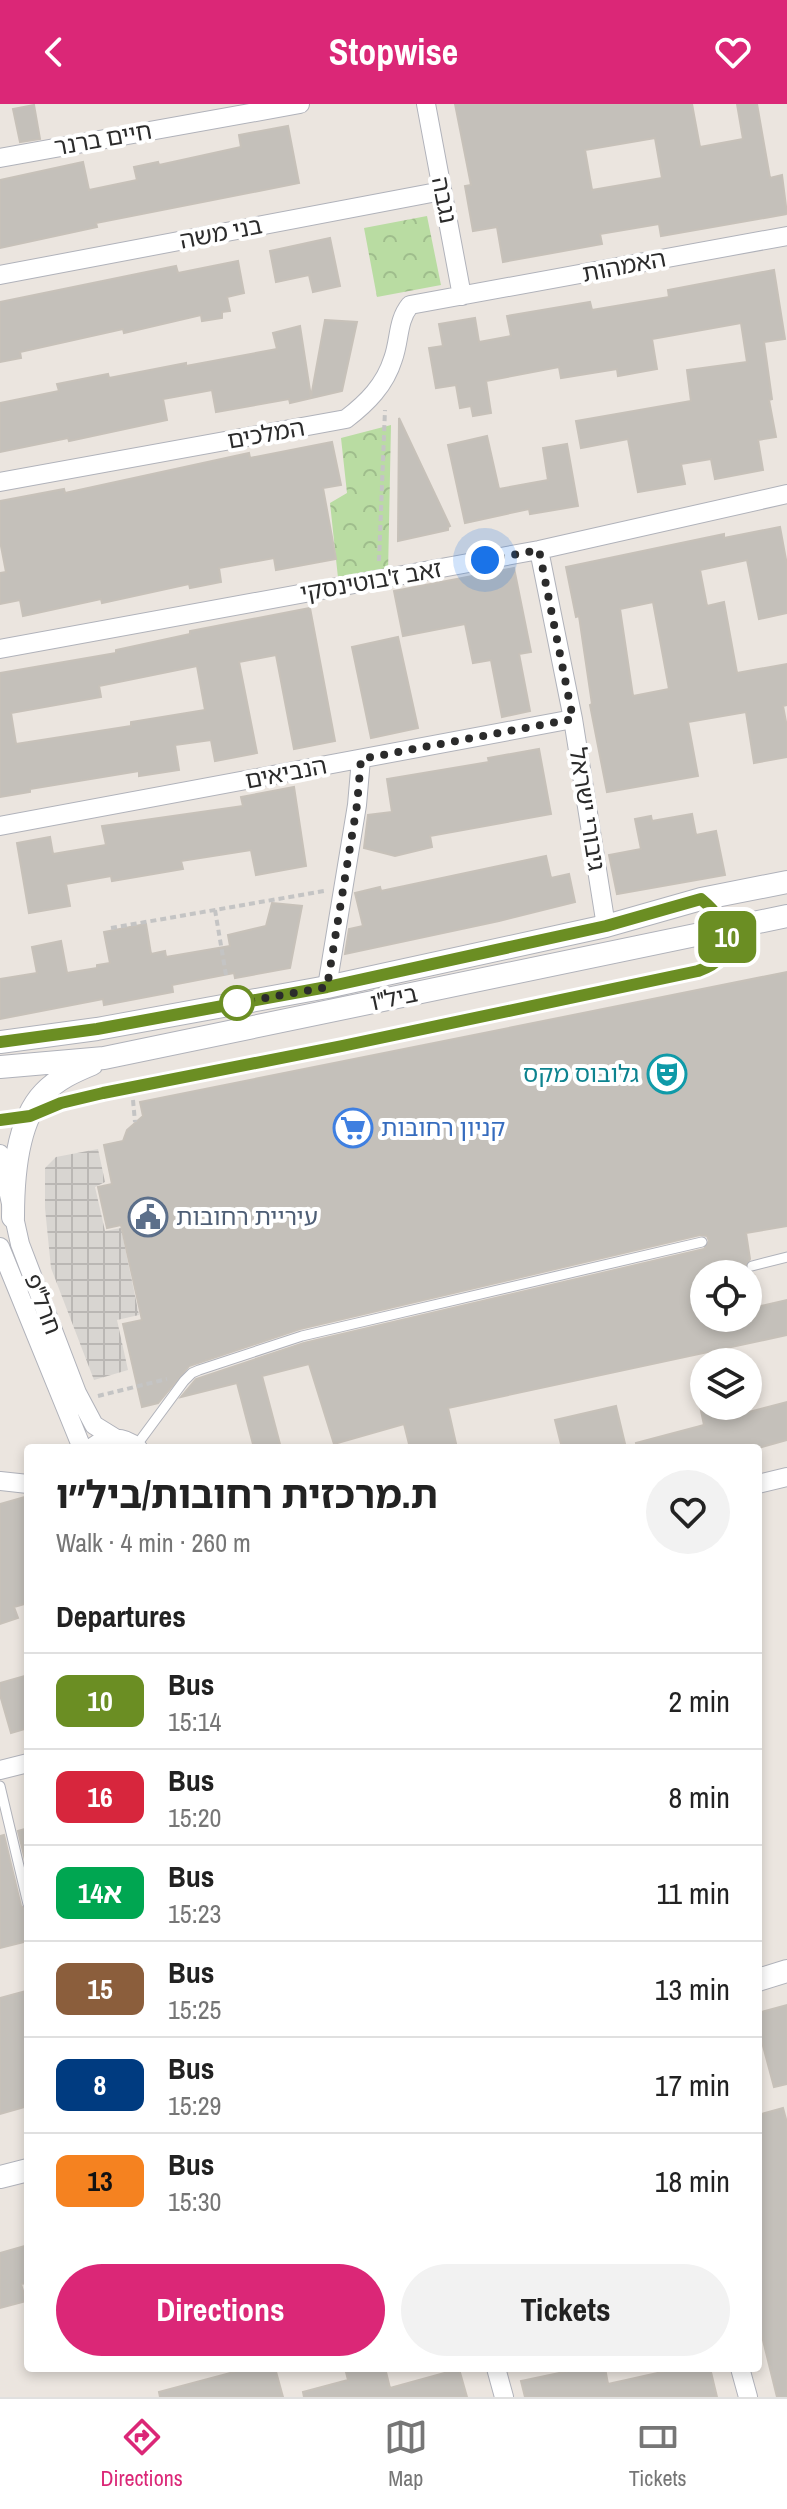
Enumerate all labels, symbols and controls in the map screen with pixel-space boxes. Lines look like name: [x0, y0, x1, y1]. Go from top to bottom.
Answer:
text: Stopwise: [329, 28, 458, 76]
icon: back: [32, 30, 76, 74]
icon: heart: [711, 30, 755, 74]
street label: חיים ברנר: [52, 114, 154, 162]
street label: נגבה: [425, 174, 465, 226]
street label: בני משה: [177, 208, 265, 256]
street label: האמהות: [579, 241, 668, 289]
street label: המלכים: [225, 410, 307, 456]
your location: [465, 540, 505, 580]
street label: זאב ז'בוטינסקי: [297, 552, 444, 608]
street label: גיבורי ישראל: [562, 745, 613, 873]
street label: הנביאים: [242, 748, 329, 796]
line badge: 10: [691, 911, 763, 963]
text: 10: [714, 918, 740, 956]
street label: ביל"ו: [367, 976, 420, 1018]
unlabelled marker: [220, 986, 254, 1020]
theatre icon: גלובוס מקס: [646, 1053, 688, 1095]
place label: גלובוס מקס: [523, 1057, 639, 1089]
supermarket icon: קניון רחובות: [332, 1107, 374, 1149]
place label: קניון רחובות: [381, 1111, 505, 1143]
public building icon: עיריית רחובות: [127, 1196, 169, 1238]
place label: עיריית רחובות: [176, 1200, 318, 1232]
map controls: [690, 1260, 762, 1420]
button: locate: [690, 1260, 762, 1332]
street label: חרל"פ: [18, 1269, 70, 1338]
button: layers: [690, 1348, 762, 1420]
text: ת.מרכזית רחובות/ביל״ו: [56, 1469, 438, 1520]
button: heart: [646, 1470, 730, 1554]
text: Walk · 4 min · 260 m: [56, 1525, 251, 1560]
text: Departures: [56, 1596, 186, 1636]
text: Bus: [168, 1664, 214, 1704]
text: 2 min: [668, 1681, 730, 1721]
text: 10: [87, 1682, 113, 1720]
text: 15:14: [168, 1704, 221, 1739]
text: Bus: [168, 1760, 214, 1800]
text: 8 min: [668, 1777, 730, 1817]
text: 16: [87, 1778, 113, 1816]
text: 15:20: [168, 1800, 221, 1835]
text: Bus: [168, 1856, 214, 1896]
text: 11 min: [657, 1873, 730, 1913]
text: 14א: [78, 1874, 122, 1912]
text: 15:23: [168, 1896, 221, 1931]
text: Bus: [168, 1952, 214, 1992]
text: 13 min: [655, 1969, 730, 2009]
text: 15: [87, 1970, 113, 2008]
text: 15:25: [168, 1992, 221, 2027]
text: Bus: [168, 2048, 214, 2088]
text: 17 min: [655, 2065, 730, 2105]
text: 8: [94, 2066, 106, 2104]
text: 15:29: [168, 2088, 221, 2123]
text: Bus: [168, 2144, 214, 2184]
text: 18 min: [655, 2161, 730, 2201]
text: 13: [87, 2162, 113, 2200]
text: 15:30: [168, 2184, 221, 2219]
button: Directions: [56, 2264, 385, 2356]
button: Tickets: [401, 2264, 730, 2356]
tab: Directions: [101, 2415, 183, 2493]
tab: Map: [384, 2415, 428, 2493]
tab: Tickets: [629, 2415, 686, 2493]

